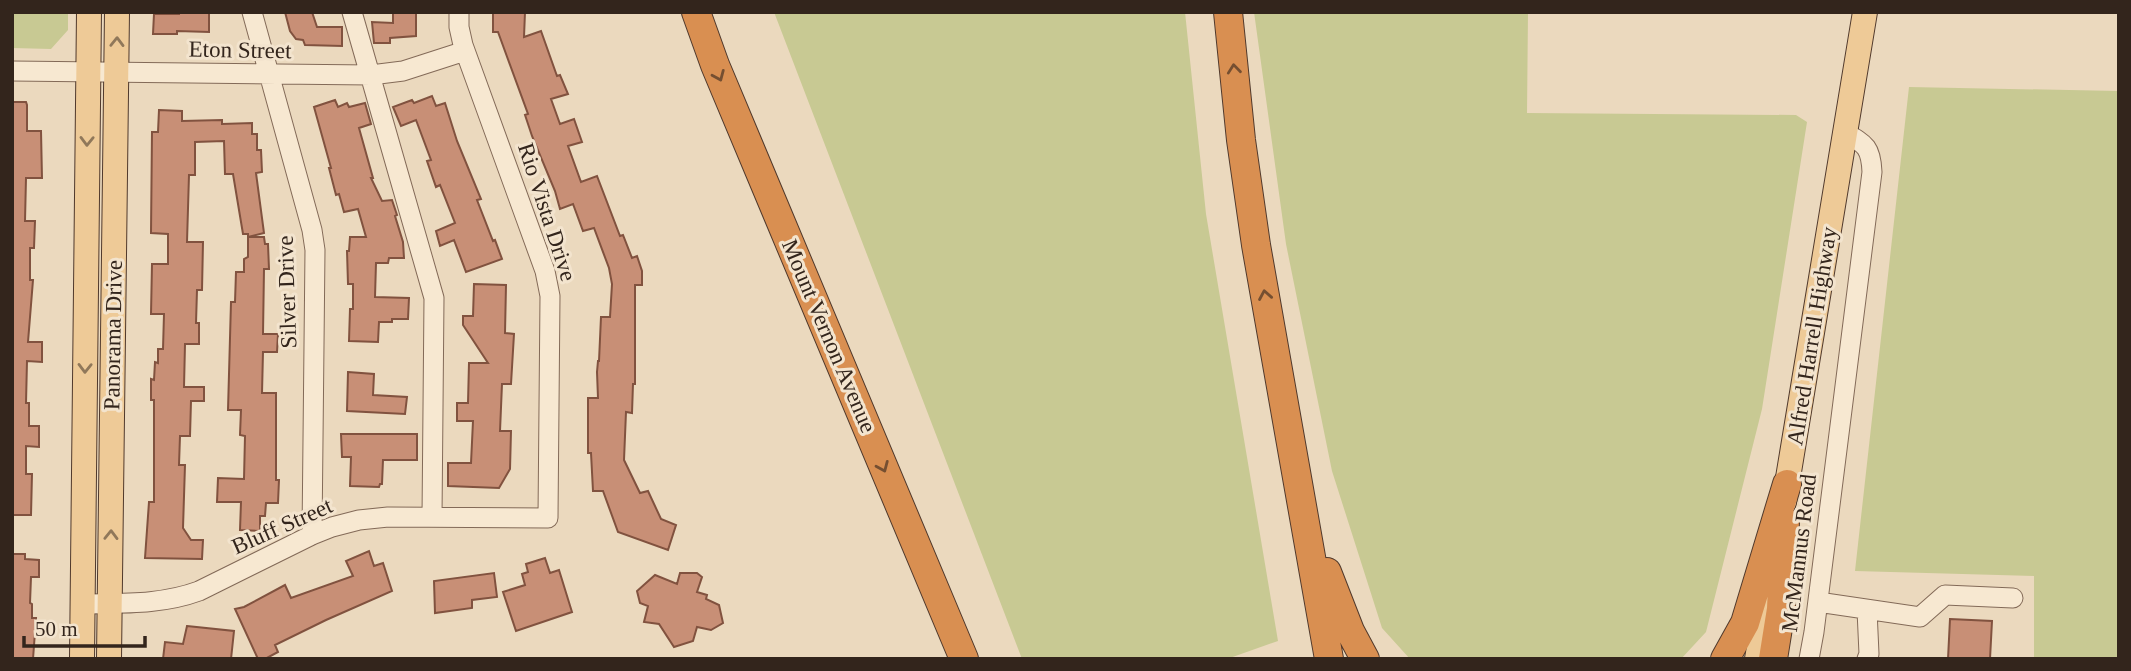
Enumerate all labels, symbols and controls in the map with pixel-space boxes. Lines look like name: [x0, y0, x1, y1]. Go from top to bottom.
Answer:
one-way arrow: [109, 37, 125, 47]
street label: Eton Street: [188, 37, 292, 63]
one-way arrow: [1227, 64, 1242, 75]
one-way arrow: [711, 70, 725, 82]
one-way arrow: [79, 136, 95, 146]
street label: Rio Vista Drive: [513, 140, 581, 284]
street label: Alfred Harrell Highway: [1782, 224, 1842, 447]
street label: Silver Drive: [273, 235, 301, 349]
street label: Mount Vernon Avenue: [777, 236, 881, 436]
street label: Panorama Drive: [99, 260, 127, 410]
one-way arrow: [1258, 289, 1273, 301]
one-way arrow: [77, 363, 93, 374]
one-way arrow: [875, 460, 889, 472]
street label: McMannus Road: [1777, 472, 1821, 633]
street label: Bluff Street: [228, 492, 337, 559]
one-way arrow: [103, 530, 119, 540]
scale bar: [24, 604, 145, 648]
text: 50 m: [35, 617, 78, 641]

